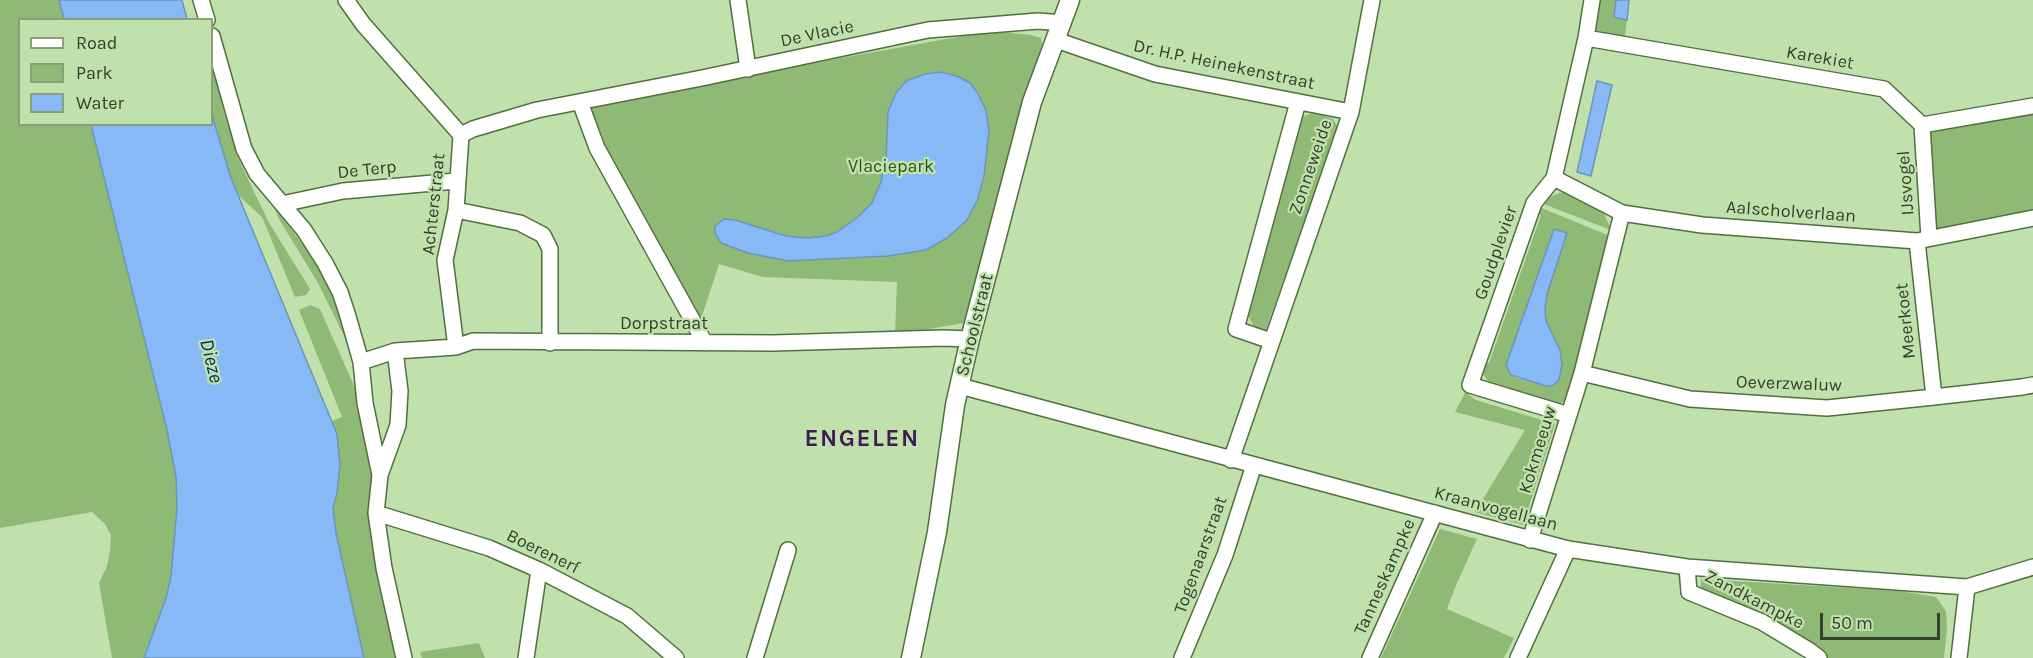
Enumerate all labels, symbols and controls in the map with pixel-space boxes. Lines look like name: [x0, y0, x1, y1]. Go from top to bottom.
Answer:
street label: De Vlacie: [778, 16, 856, 52]
legend: [18, 18, 213, 126]
text: Road: [76, 32, 117, 54]
street label: Dr. H.P. Heinekenstraat: [1131, 35, 1317, 95]
street label: Karekiet: [1785, 41, 1855, 75]
text: Park: [76, 62, 113, 84]
text: Water: [76, 92, 124, 114]
street label: Zonneweide: [1285, 117, 1337, 217]
street label: IJsvogel: [1893, 150, 1919, 216]
street label: Achterstraat: [418, 152, 450, 256]
street label: De Terp: [336, 156, 398, 184]
park label: Vlaciepark: [848, 156, 934, 178]
street label: Aalscholverlaan: [1725, 197, 1857, 227]
street label: Goudplevier: [1470, 203, 1522, 303]
street label: Schoolstraat: [952, 271, 998, 379]
street label: Meerkoet: [1891, 282, 1921, 360]
street label: Dorpstraat: [620, 313, 708, 335]
water label: Dieze: [194, 337, 228, 385]
street label: Oeverzwaluw: [1736, 371, 1842, 397]
street label: Kokmeeuw: [1514, 404, 1562, 496]
district label: ENGELEN: [804, 425, 920, 453]
street label: Kraanvogellaan: [1432, 482, 1560, 536]
street label: Togenaarstraat: [1170, 493, 1232, 617]
street label: Tanneskampke: [1350, 516, 1420, 638]
street label: Boerenerf: [503, 525, 583, 579]
street label: Zandkampke: [1701, 566, 1807, 634]
scale bar: [1823, 601, 1943, 639]
text: 50 m: [1831, 612, 1873, 634]

